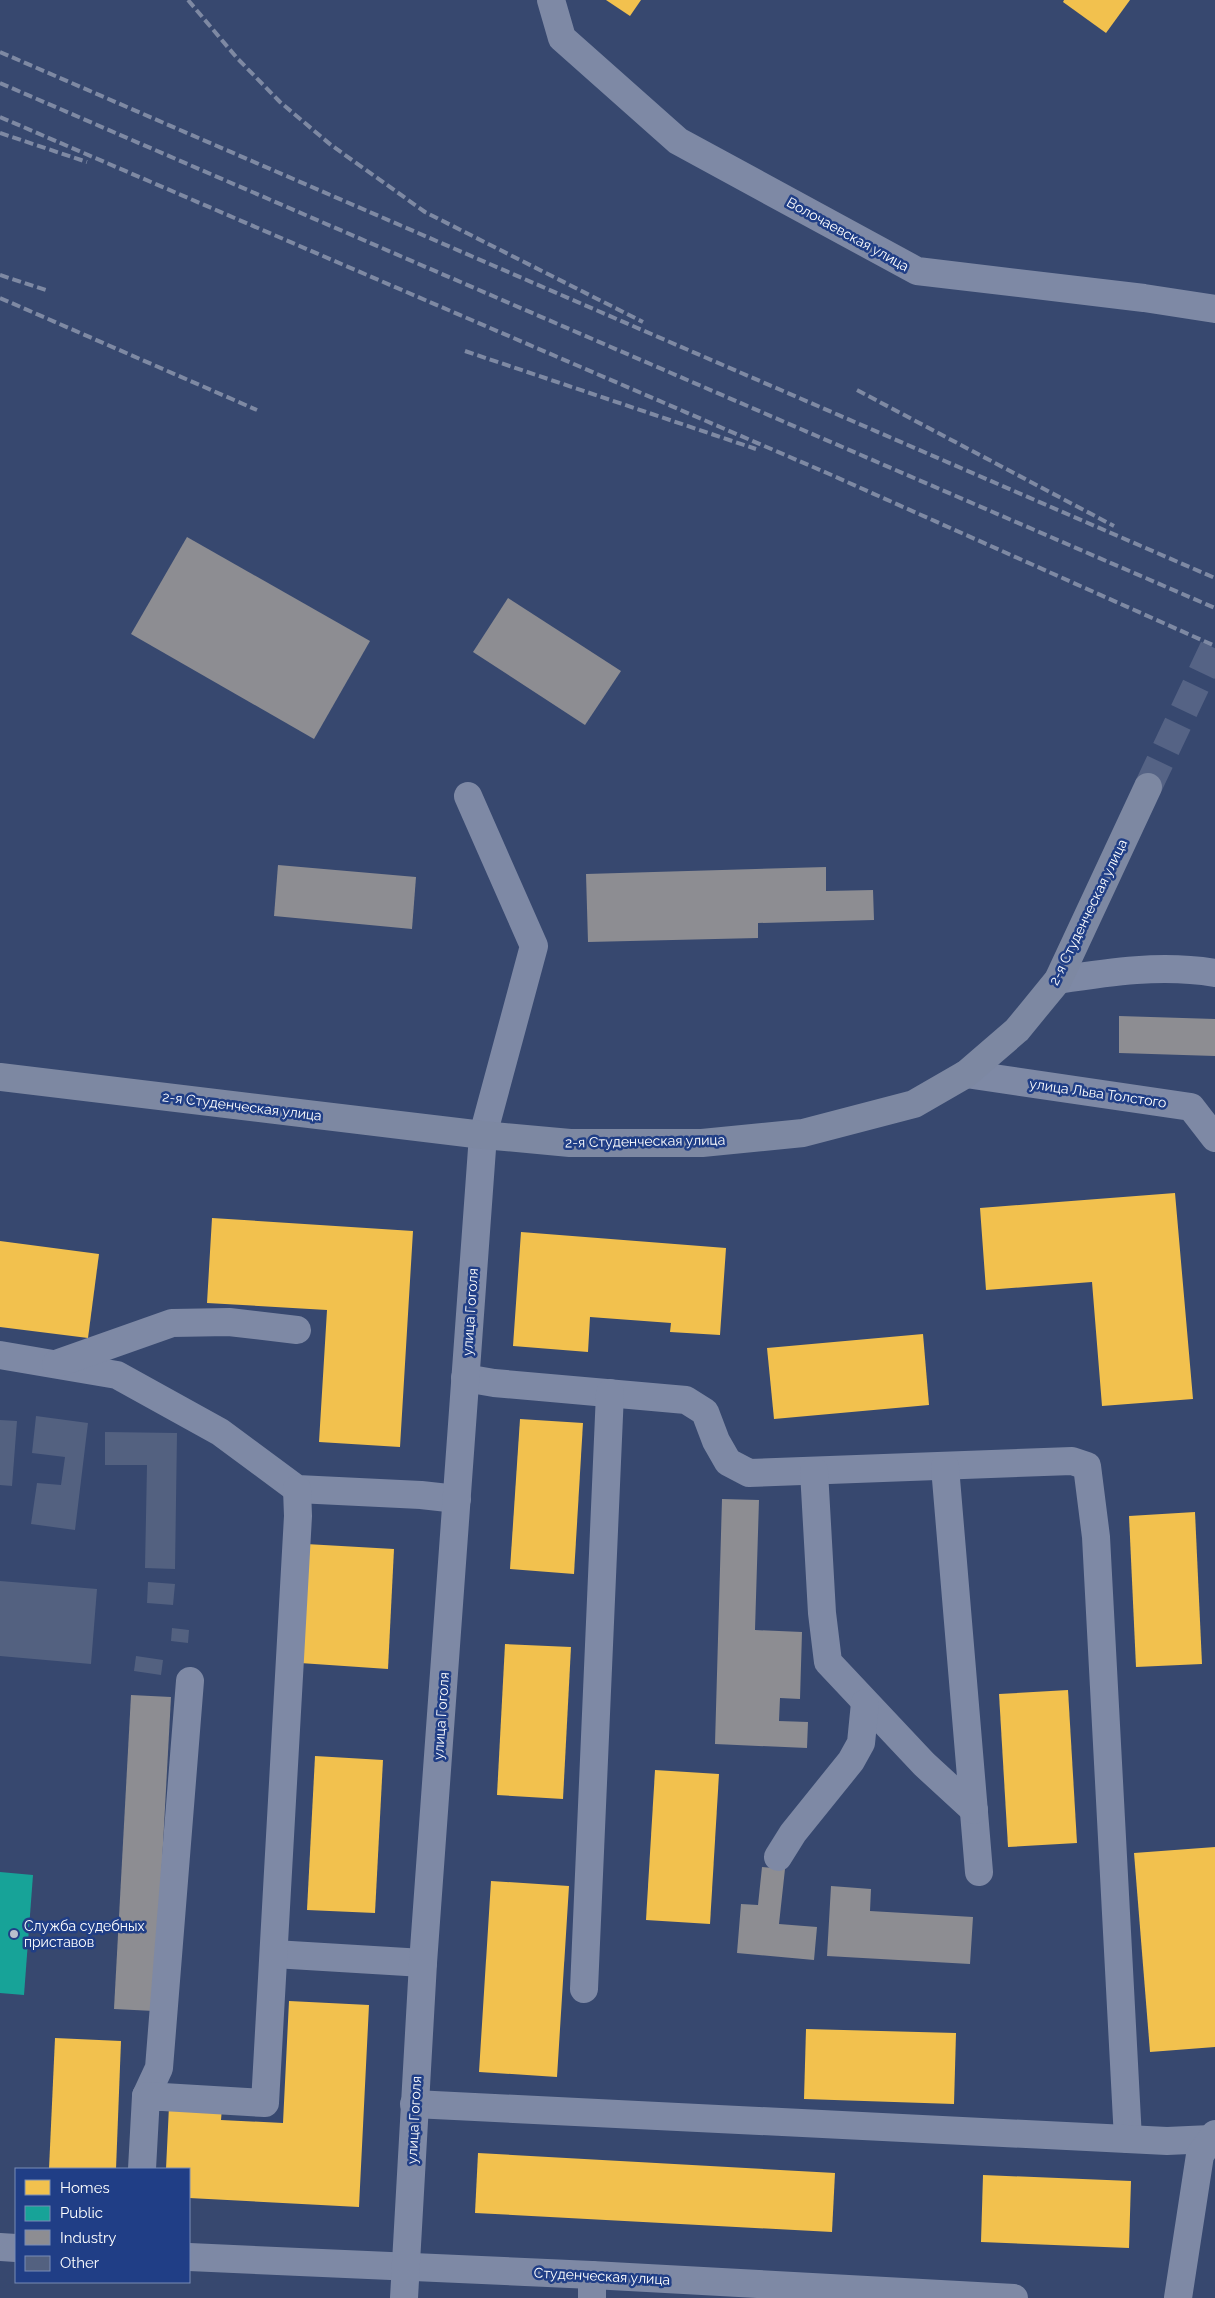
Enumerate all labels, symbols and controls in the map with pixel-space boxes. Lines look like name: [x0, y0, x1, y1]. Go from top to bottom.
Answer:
street label: Волочаевская улица: [784, 194, 912, 274]
street label: 2-я Студенческая улица: [1046, 836, 1130, 988]
street label: улица Льва Толстого: [1028, 1075, 1168, 1111]
street label: 2-я Студенческая улица: [161, 1088, 323, 1124]
street label: 2-я Студенческая улица: [565, 1132, 725, 1150]
street label: улица Гоголя: [459, 1268, 481, 1356]
street label: улица Гоголя: [430, 1672, 452, 1760]
place label: Служба судебных приставов: [24, 1918, 145, 1950]
marker: Служба судебных приставов: [8, 1928, 20, 1940]
street label: улица Гоголя: [404, 2076, 424, 2164]
legend: [15, 2168, 190, 2283]
text: Homes: [60, 2179, 110, 2197]
text: Public: [60, 2204, 103, 2222]
text: Industry: [60, 2229, 116, 2247]
text: Other: [60, 2254, 100, 2272]
street label: Студенческая улица: [533, 2264, 671, 2288]

